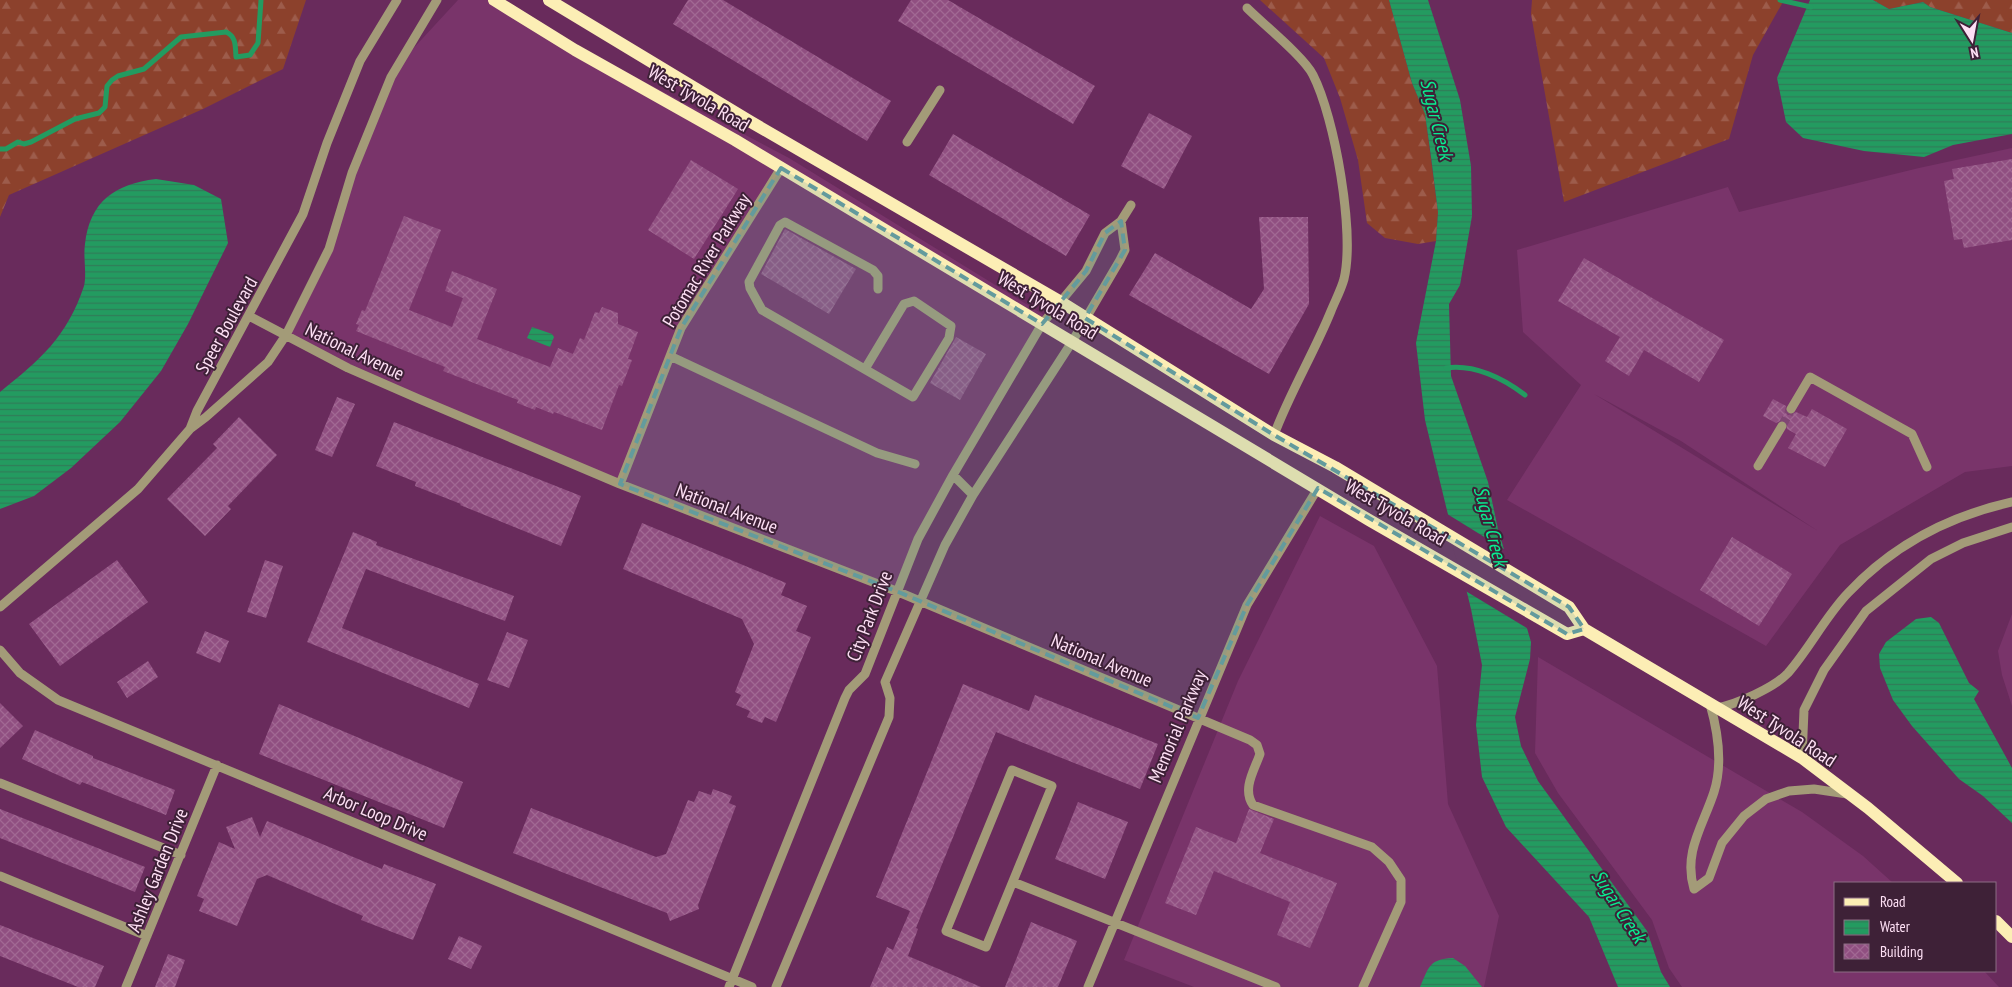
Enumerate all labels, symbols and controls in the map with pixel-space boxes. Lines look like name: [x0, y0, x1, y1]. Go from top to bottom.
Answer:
north arrow: [1947, 15, 1997, 65]
text: N: [1969, 43, 1980, 62]
street label: West Tyvola Road: [644, 59, 754, 137]
water label: Sugar Creek: [1414, 76, 1460, 164]
street label: Potomac River Parkway: [657, 188, 756, 331]
street label: West Tyvola Road: [993, 266, 1103, 344]
street label: Speer Boulevard: [190, 272, 262, 378]
street label: National Avenue: [302, 317, 409, 385]
street label: West Tyvola Road: [1341, 473, 1451, 551]
street label: National Avenue: [673, 478, 782, 538]
water label: Sugar Creek: [1468, 483, 1515, 571]
street label: City Park Drive: [841, 567, 897, 665]
street label: National Avenue: [1048, 628, 1156, 692]
street label: Memorial Parkway: [1142, 665, 1212, 786]
street label: West Tyvola Road: [1733, 690, 1841, 772]
street label: Arbor Loop Drive: [321, 780, 432, 846]
street label: Ashley Garden Drive: [121, 804, 193, 935]
water label: Sugar Creek: [1586, 864, 1653, 949]
legend: [1834, 882, 1997, 972]
text: Road: [1880, 892, 1906, 911]
text: Water: [1880, 917, 1911, 936]
text: Building: [1880, 942, 1923, 961]

